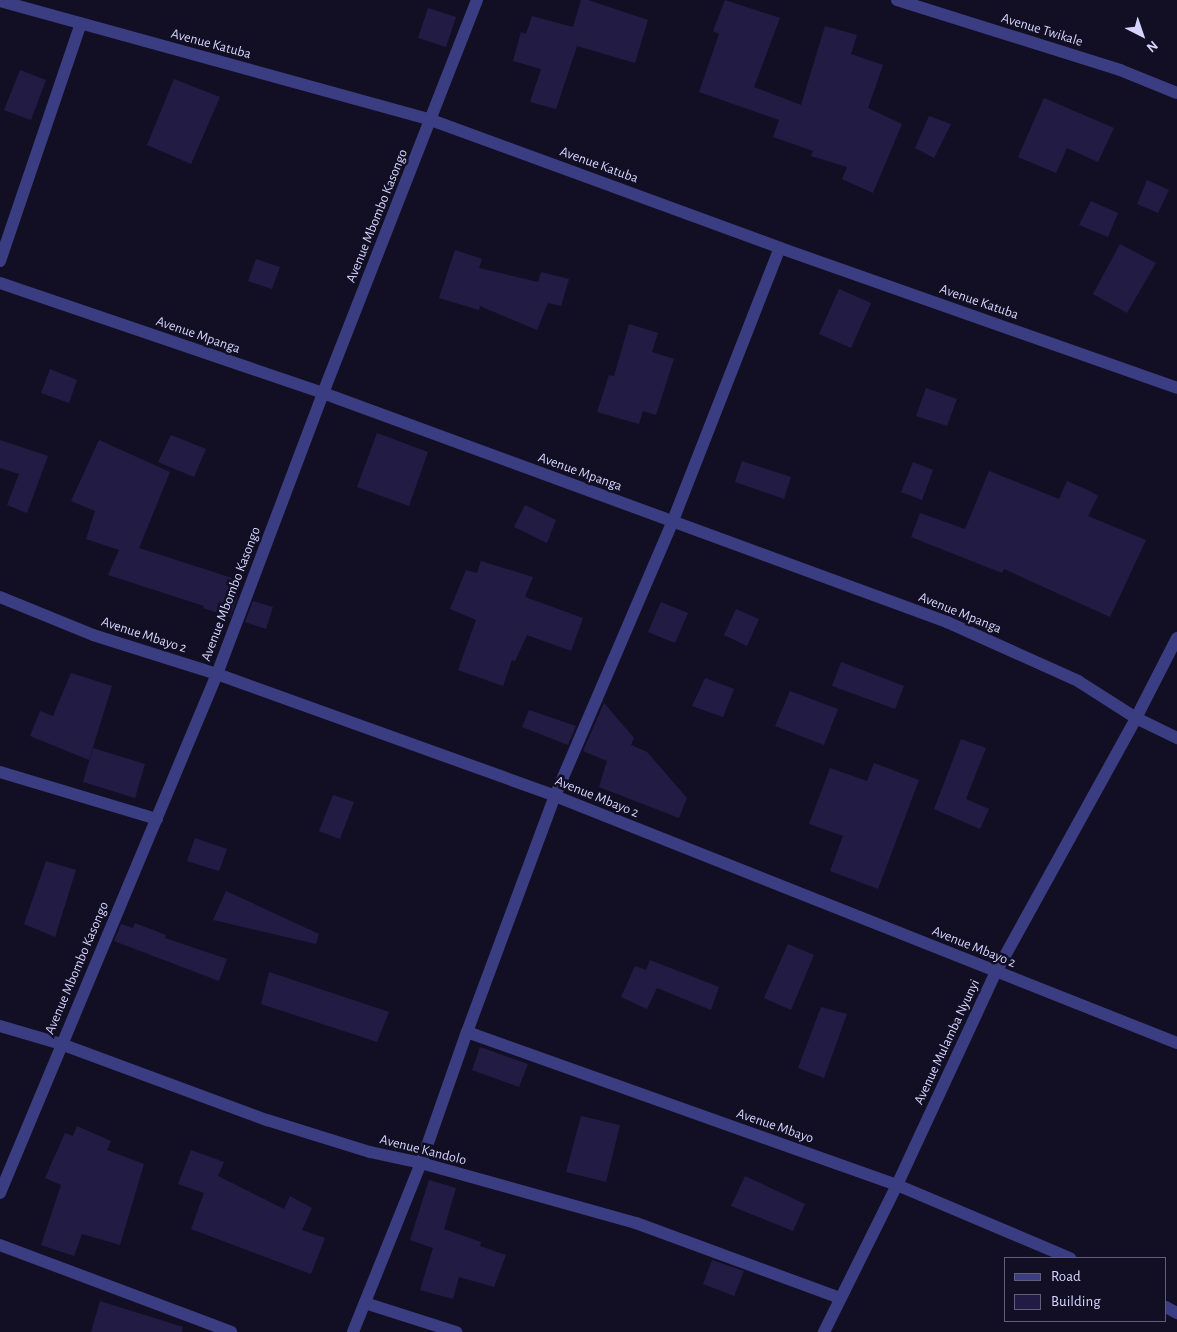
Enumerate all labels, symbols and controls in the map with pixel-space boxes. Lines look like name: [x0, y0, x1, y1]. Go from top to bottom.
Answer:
street label: Avenue Twikale: [999, 10, 1085, 50]
north arrow: [1117, 10, 1167, 60]
street label: Avenue Katuba: [169, 25, 253, 63]
text: N: [1144, 38, 1160, 55]
street label: Avenue Katuba: [557, 143, 641, 187]
street label: Avenue Mbombo Kasongo: [343, 147, 411, 285]
street label: Avenue Katuba: [937, 281, 1021, 323]
street label: Avenue Mpanga: [154, 313, 242, 357]
street label: Avenue Mpanga: [536, 449, 624, 495]
street label: Avenue Mbombo Kasongo: [198, 524, 264, 664]
street label: Avenue Mpanga: [916, 589, 1004, 637]
street label: Avenue Mbayo 2: [99, 613, 189, 657]
street label: Avenue Mbayo 2: [553, 773, 641, 821]
street label: Avenue Mbombo Kasongo: [41, 899, 113, 1037]
street label: Avenue Mbayo 2: [930, 923, 1018, 971]
street label: Avenue Mulamba Nyunyi: [911, 977, 983, 1107]
street label: Avenue Mbayo: [734, 1105, 816, 1147]
street label: Avenue Kandolo: [378, 1131, 468, 1169]
legend: [1004, 1257, 1167, 1322]
text: Road: [1051, 1269, 1081, 1284]
text: Building: [1051, 1294, 1101, 1309]

